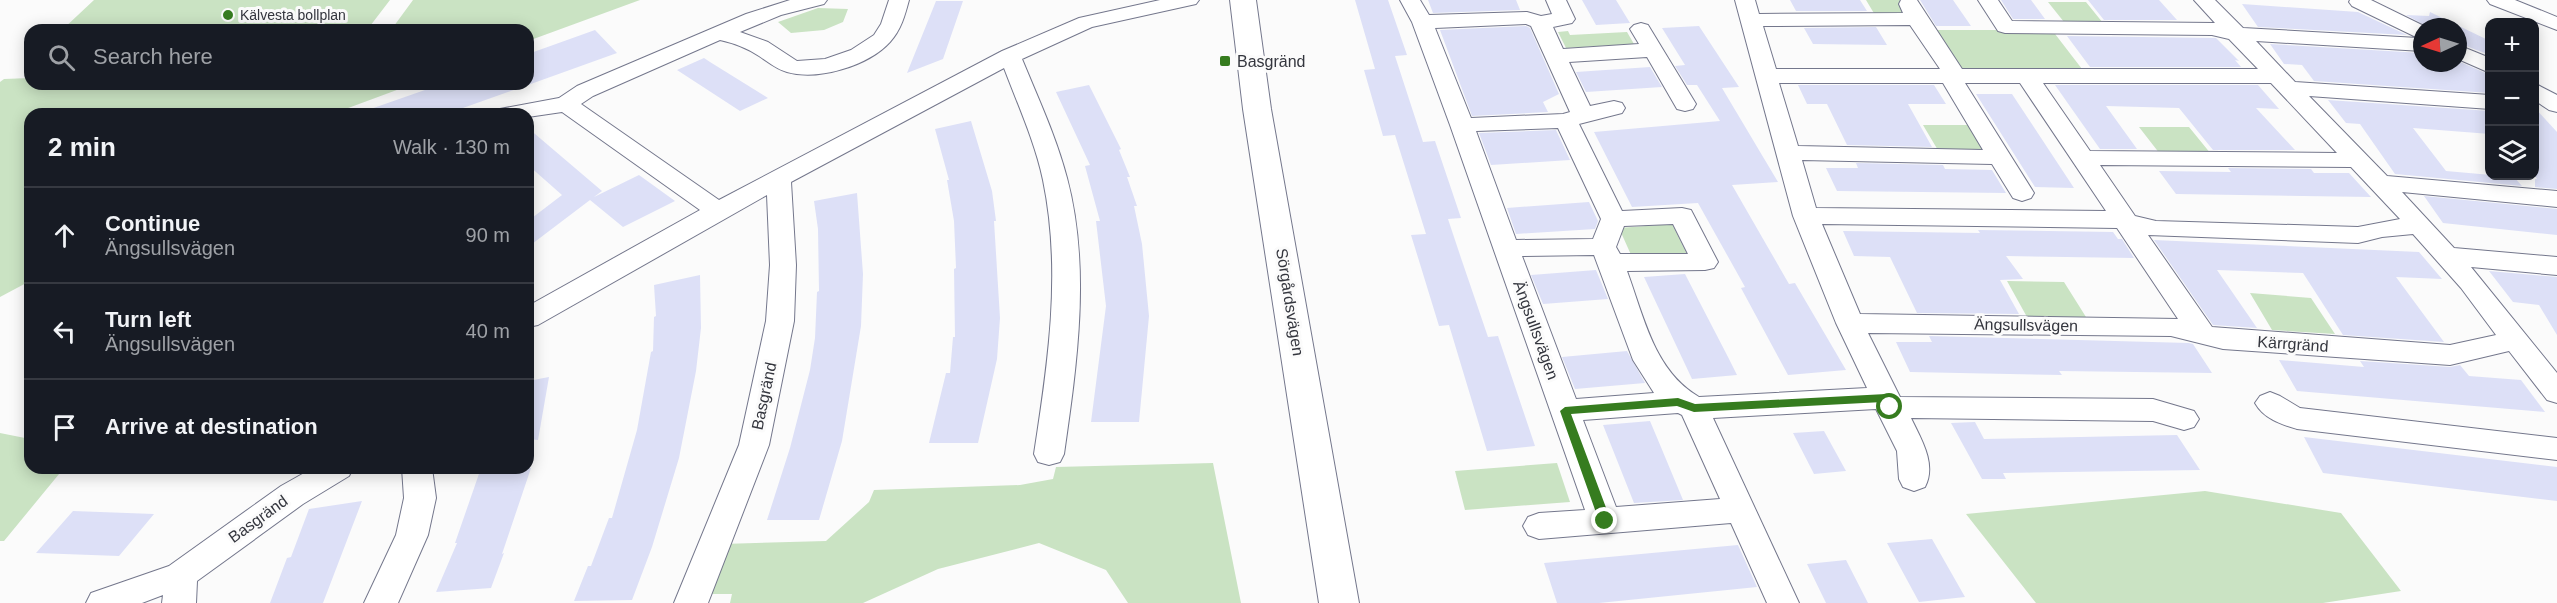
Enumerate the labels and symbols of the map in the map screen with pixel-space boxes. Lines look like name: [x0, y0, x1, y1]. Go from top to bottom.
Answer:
place label: Kälvesta bollplan: [240, 7, 346, 23]
marker: Kälvesta bollplan: [221, 8, 235, 22]
north arrow: [2413, 18, 2467, 72]
place label: Basgränd: [1237, 53, 1306, 70]
marker: Basgränd: [1218, 54, 1232, 68]
street label: Sörgårdsvägen: [1273, 247, 1307, 357]
street label: Ängsullsvägen: [1510, 278, 1562, 382]
street label: Ängsullsvägen: [1974, 316, 2078, 334]
street label: Kärrgränd: [2257, 333, 2329, 355]
street label: Basgränd: [749, 361, 779, 431]
route start: [1876, 393, 1902, 419]
street label: Basgränd: [225, 492, 291, 546]
route end: [1591, 507, 1617, 533]

